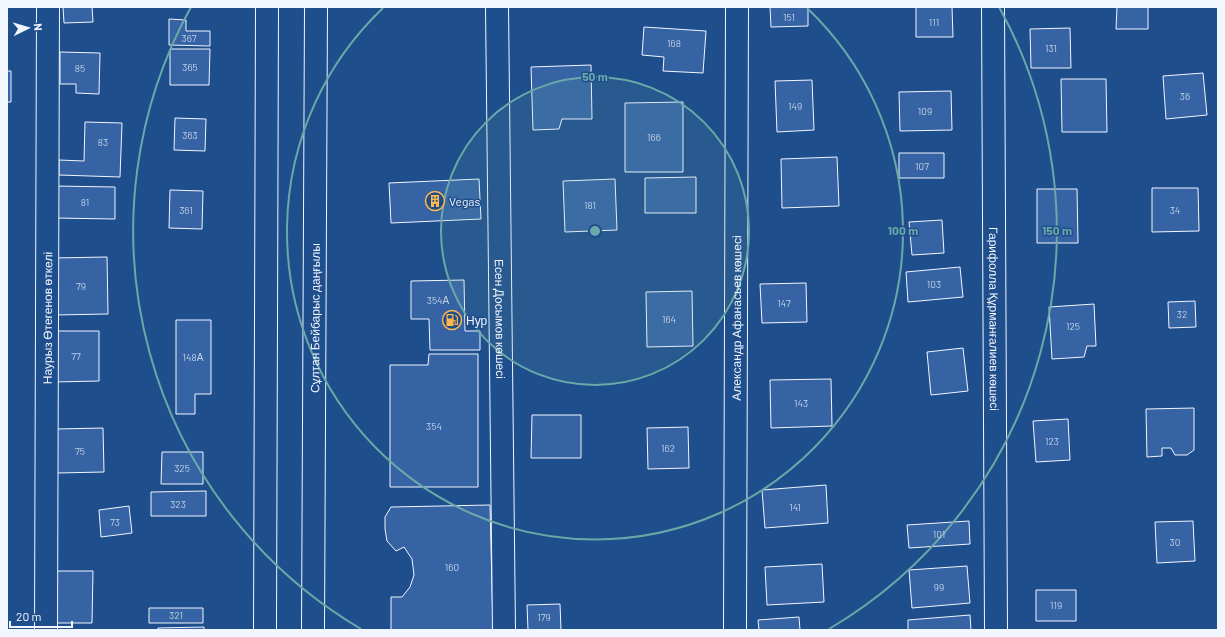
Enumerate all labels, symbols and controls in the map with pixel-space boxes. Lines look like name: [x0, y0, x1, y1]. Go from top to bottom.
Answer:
north arrow: [8, 8, 48, 48]
house number: 151: [783, 11, 795, 23]
house number: 111: [929, 16, 939, 28]
text: N: [32, 23, 45, 31]
house number: 367: [181, 32, 197, 44]
house number: 168: [667, 37, 681, 49]
house number: 131: [1045, 42, 1057, 54]
house number: 365: [182, 61, 198, 73]
house number: 85: [75, 62, 85, 74]
text: 50 m: [582, 69, 608, 83]
house number: 36: [1180, 90, 1190, 102]
house number: 149: [788, 100, 802, 112]
house number: 109: [918, 105, 932, 117]
house number: 363: [182, 129, 198, 141]
house number: 166: [647, 131, 661, 143]
house number: 83: [98, 136, 108, 148]
house number: 107: [915, 160, 929, 172]
building icon: Vegas: [424, 190, 446, 212]
place label: Vegas: [449, 194, 480, 208]
house number: 81: [81, 196, 89, 208]
house number: 181: [584, 199, 596, 211]
house number: 361: [179, 204, 193, 216]
house number: 34: [1170, 204, 1180, 216]
text: 100 m: [888, 223, 918, 237]
text: 150 m: [1042, 223, 1072, 237]
centre of rings: [588, 224, 602, 238]
street label: Гарифолла Құрманғалиев көшесі: [986, 227, 1002, 411]
street label: Александр Афанасьев көшесі: [729, 235, 744, 401]
street label: Сұлтан Бейбарыс даңғылы: [307, 243, 323, 393]
street label: Наурыз Өтегенов өткелі: [40, 252, 55, 384]
street label: Есен Досымов көшесі: [492, 259, 508, 379]
house number: 103: [927, 278, 941, 290]
house number: 79: [76, 280, 86, 292]
house number: 354А: [427, 294, 450, 306]
house number: 147: [777, 297, 791, 309]
house number: 32: [1177, 308, 1187, 320]
fuel station icon: Нур: [441, 309, 463, 331]
place label: Нур: [466, 313, 488, 328]
house number: 164: [662, 313, 676, 325]
house number: 125: [1066, 320, 1080, 332]
house number: 77: [71, 350, 81, 362]
house number: 148А: [183, 351, 204, 363]
house number: 143: [794, 397, 808, 409]
house number: 354: [426, 420, 442, 432]
house number: 123: [1045, 435, 1059, 447]
house number: 162: [661, 442, 675, 454]
house number: 75: [75, 445, 85, 457]
house number: 325: [174, 462, 190, 474]
house number: 323: [170, 498, 186, 510]
house number: 141: [789, 501, 801, 513]
house number: 73: [110, 516, 120, 528]
house number: 101: [933, 528, 945, 540]
house number: 30: [1170, 536, 1180, 548]
house number: 160: [445, 561, 459, 573]
house number: 99: [934, 581, 944, 593]
house number: 119: [1050, 599, 1062, 611]
scale bar: [10, 603, 72, 629]
text: 20 m: [16, 609, 42, 623]
house number: 321: [169, 609, 183, 621]
house number: 179: [537, 611, 551, 623]

